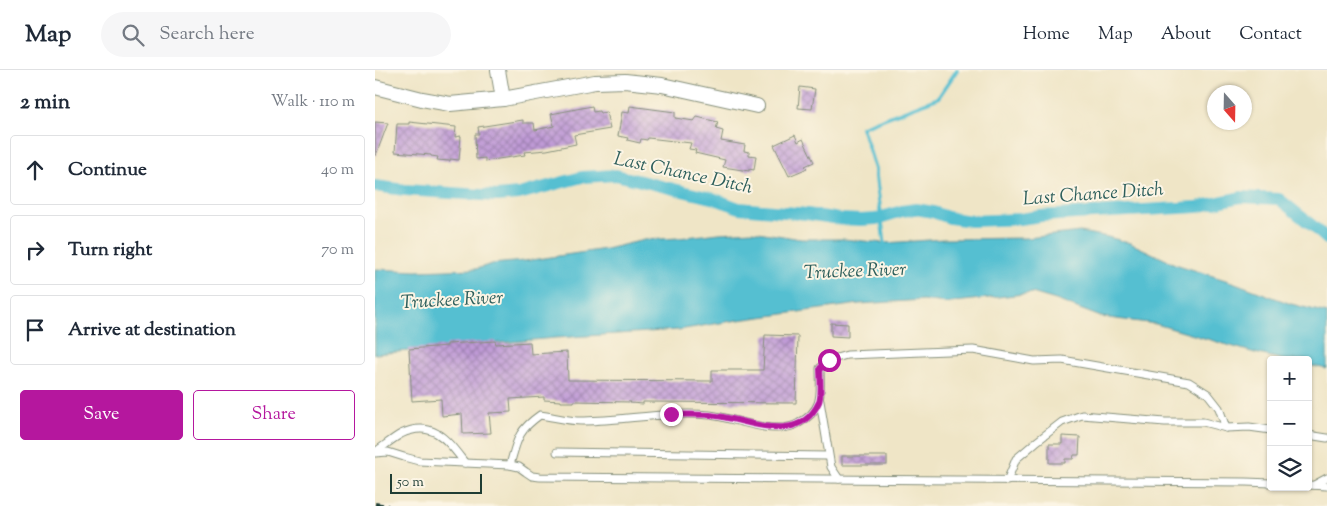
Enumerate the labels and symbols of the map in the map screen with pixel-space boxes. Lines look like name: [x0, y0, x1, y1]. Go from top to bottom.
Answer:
north arrow: [1207, 85, 1252, 130]
water label: Last Chance Ditch: [611, 146, 756, 202]
water label: Last Chance Ditch: [1022, 177, 1165, 213]
water label: Truckee River: [803, 257, 907, 287]
water label: Truckee River: [400, 285, 504, 317]
route start: [818, 349, 841, 372]
route end: [660, 403, 683, 426]
scale bar: [390, 471, 483, 494]

